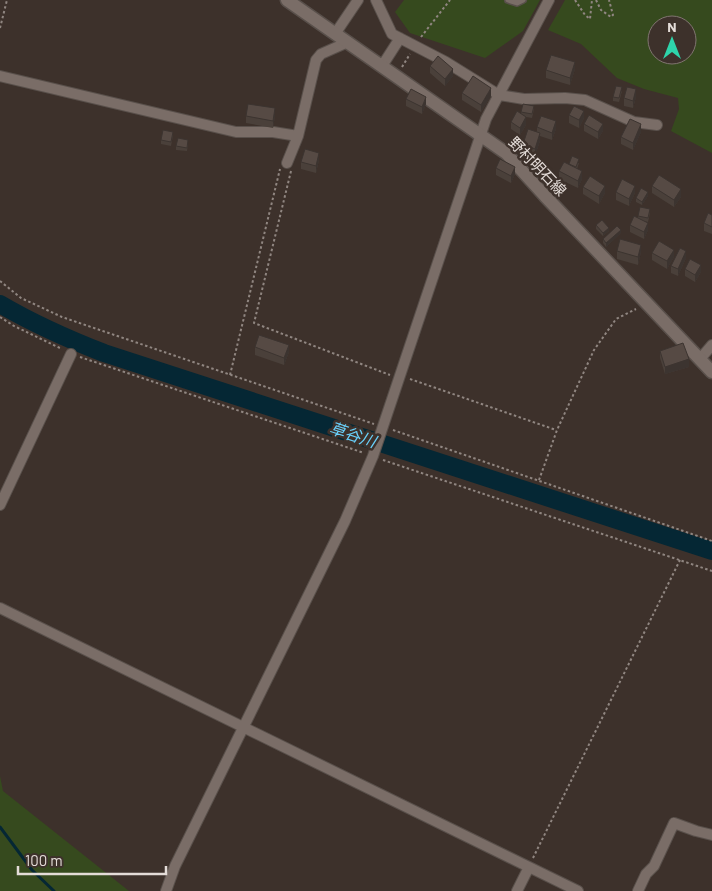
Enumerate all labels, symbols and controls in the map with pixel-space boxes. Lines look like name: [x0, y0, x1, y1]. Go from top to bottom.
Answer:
north arrow: [647, 15, 697, 65]
text: N: [667, 18, 677, 35]
street label: 野村明石線: [505, 133, 571, 199]
water label: 草谷川: [327, 418, 381, 451]
scale bar: [18, 844, 165, 876]
text: 100 m: [25, 851, 63, 869]

